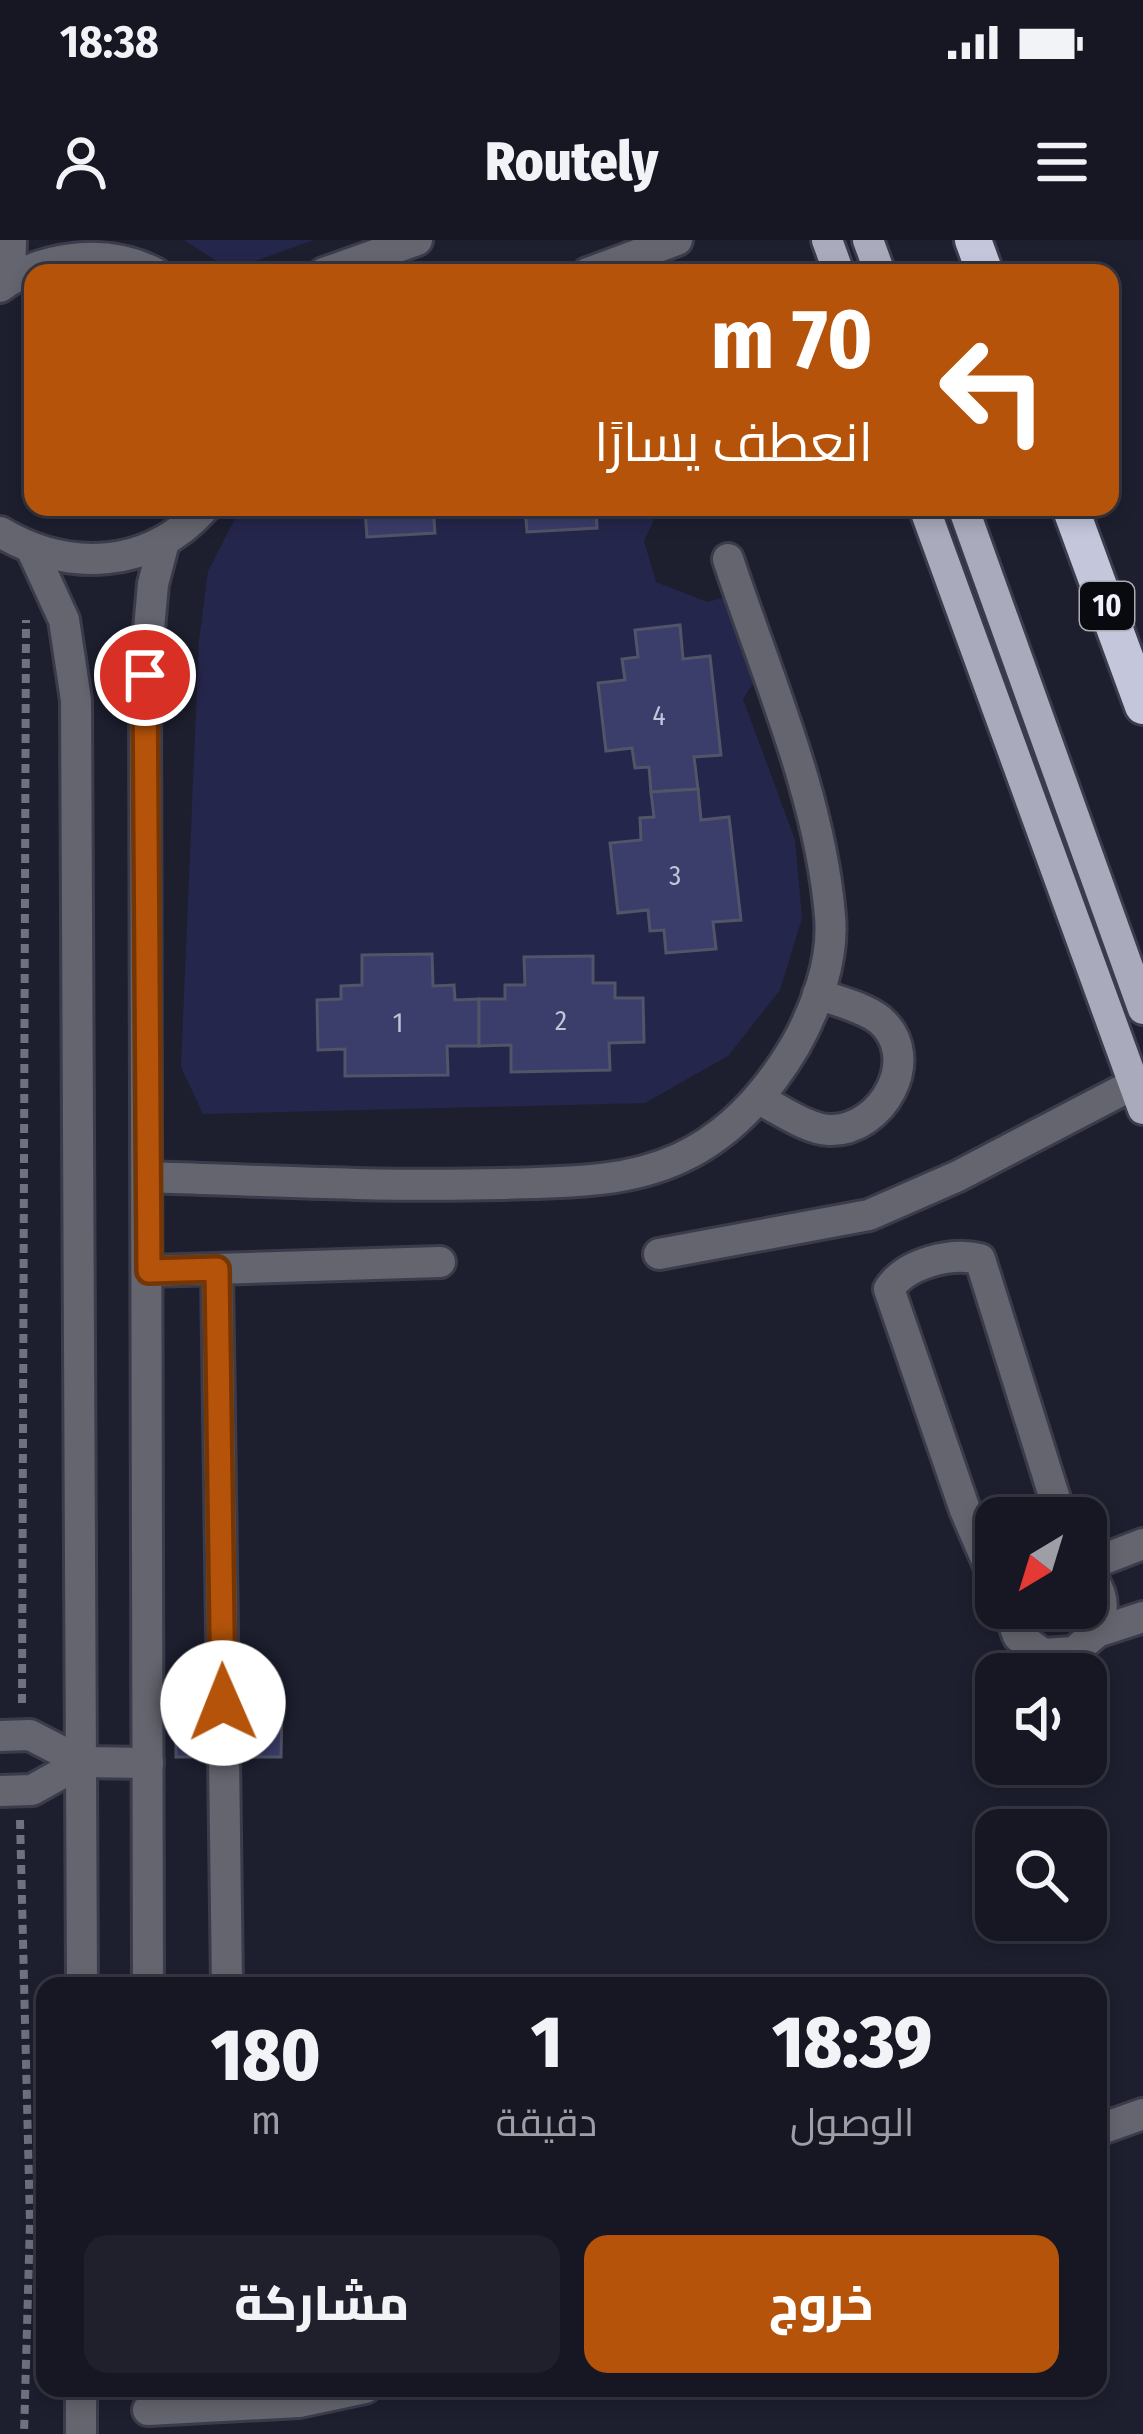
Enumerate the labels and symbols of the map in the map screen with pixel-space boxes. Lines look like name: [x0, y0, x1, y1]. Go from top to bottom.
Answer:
road number: 10: [1080, 582, 1134, 630]
pin: [94, 624, 196, 726]
house number: 4: [652, 700, 666, 732]
house number: 3: [669, 860, 681, 892]
house number: 2: [555, 1005, 567, 1037]
house number: 1: [393, 1007, 403, 1039]
north arrow: [975, 1497, 1107, 1629]
position arrow: [160, 1640, 286, 1766]

